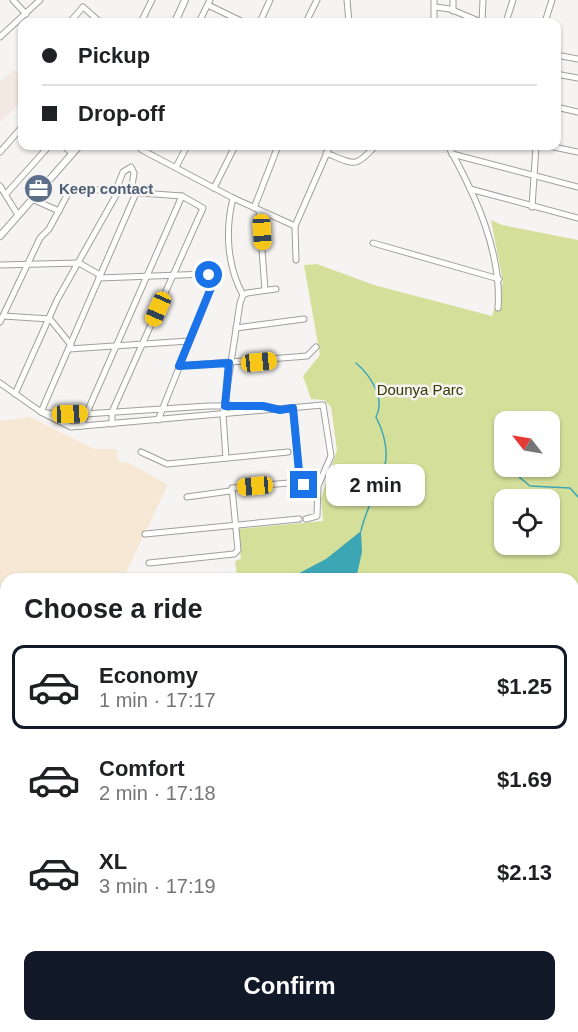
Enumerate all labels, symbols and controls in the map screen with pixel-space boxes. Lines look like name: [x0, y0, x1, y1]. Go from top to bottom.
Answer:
text: Pickup: [78, 43, 150, 68]
text: Drop-off: [78, 101, 165, 126]
office icon: Keep contact: [22, 172, 54, 204]
place label: Keep contact: [59, 180, 153, 197]
car: [252, 214, 272, 250]
route start: [195, 261, 222, 288]
car: [142, 289, 174, 329]
car: [240, 351, 278, 373]
park label: Dounya Parc: [377, 381, 464, 398]
car: [52, 404, 88, 424]
north arrow: [494, 411, 560, 477]
map controls: [494, 411, 560, 555]
callout: 2 min: [325, 464, 424, 506]
route end: [290, 471, 317, 498]
text: 2 min: [349, 474, 402, 496]
car: [236, 475, 274, 497]
button: locate: [494, 489, 560, 555]
text: Choose a ride: [24, 594, 203, 624]
icon: car: [27, 660, 81, 714]
text: Economy: [99, 663, 198, 688]
text: $1.25: [497, 674, 552, 699]
text: 1 min · 17:17: [99, 689, 216, 711]
icon: car: [27, 753, 81, 807]
text: Comfort: [99, 756, 185, 781]
text: $1.69: [497, 767, 552, 792]
text: 2 min · 17:18: [99, 782, 216, 804]
icon: car: [27, 846, 81, 900]
text: XL: [99, 849, 127, 874]
text: $2.13: [497, 860, 552, 885]
text: 3 min · 17:19: [99, 875, 216, 897]
button: Confirm: [24, 951, 555, 1020]

